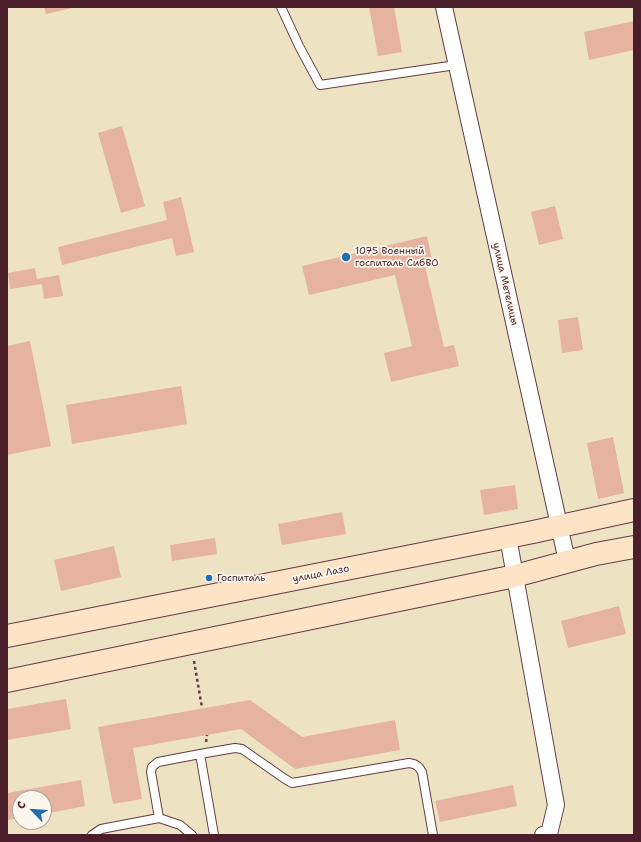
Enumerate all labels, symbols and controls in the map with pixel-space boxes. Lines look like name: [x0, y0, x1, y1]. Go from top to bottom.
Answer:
street label: улица Метелицы: [490, 242, 520, 326]
place label: 1075 Военный госпиталь СибВО: [355, 245, 439, 268]
marker: 1075 Военный госпиталь СибВО: [340, 251, 352, 263]
street label: улица Лазо: [292, 563, 350, 585]
place label: Госпиталь: [217, 572, 265, 584]
marker: Госпиталь: [204, 573, 214, 583]
north arrow: [12, 790, 52, 830]
text: С: [13, 799, 30, 811]

